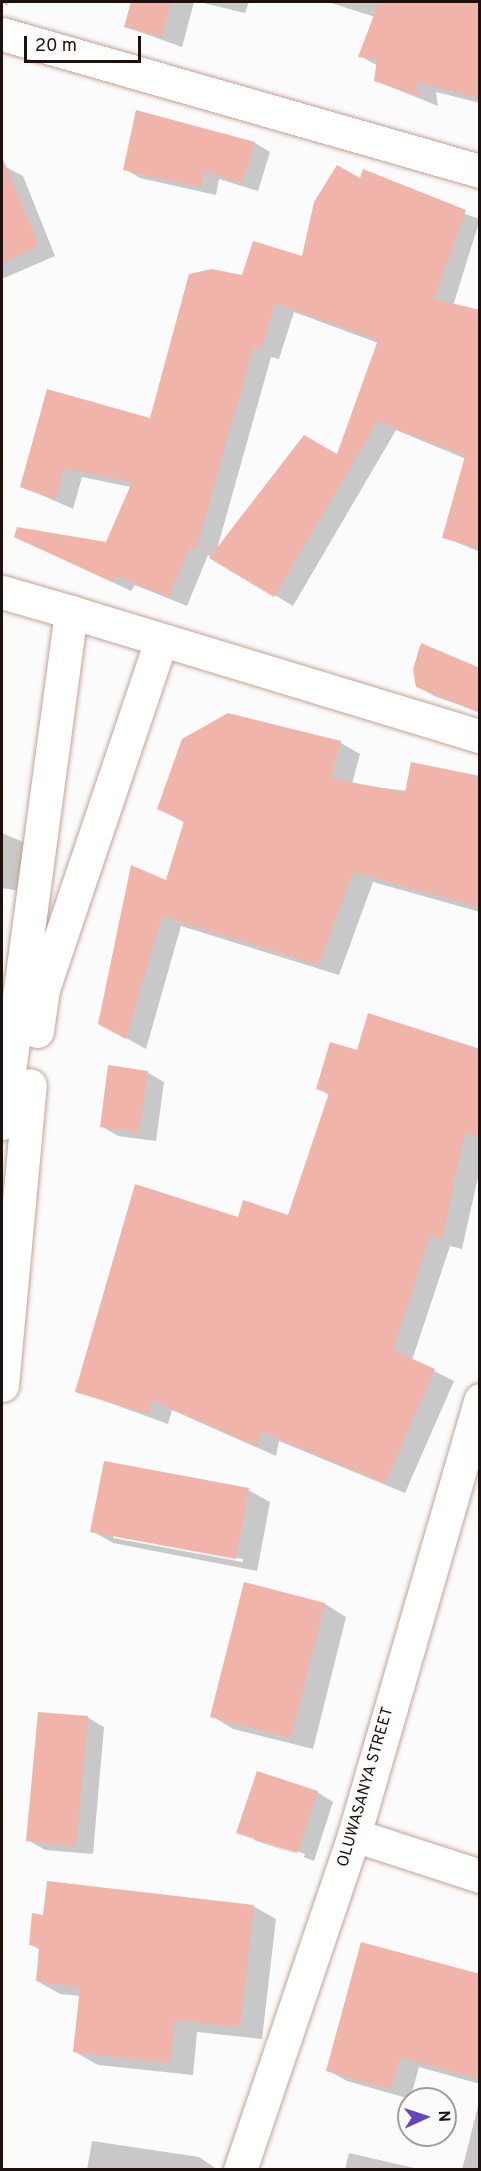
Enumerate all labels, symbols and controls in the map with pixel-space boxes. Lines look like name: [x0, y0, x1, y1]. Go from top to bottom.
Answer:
scale bar: [27, 24, 144, 62]
text: 20 m: [35, 35, 77, 58]
street label: OLUWASANYA STREET: [334, 1704, 398, 1870]
north arrow: [397, 2087, 457, 2147]
text: N: [433, 2110, 453, 2122]

